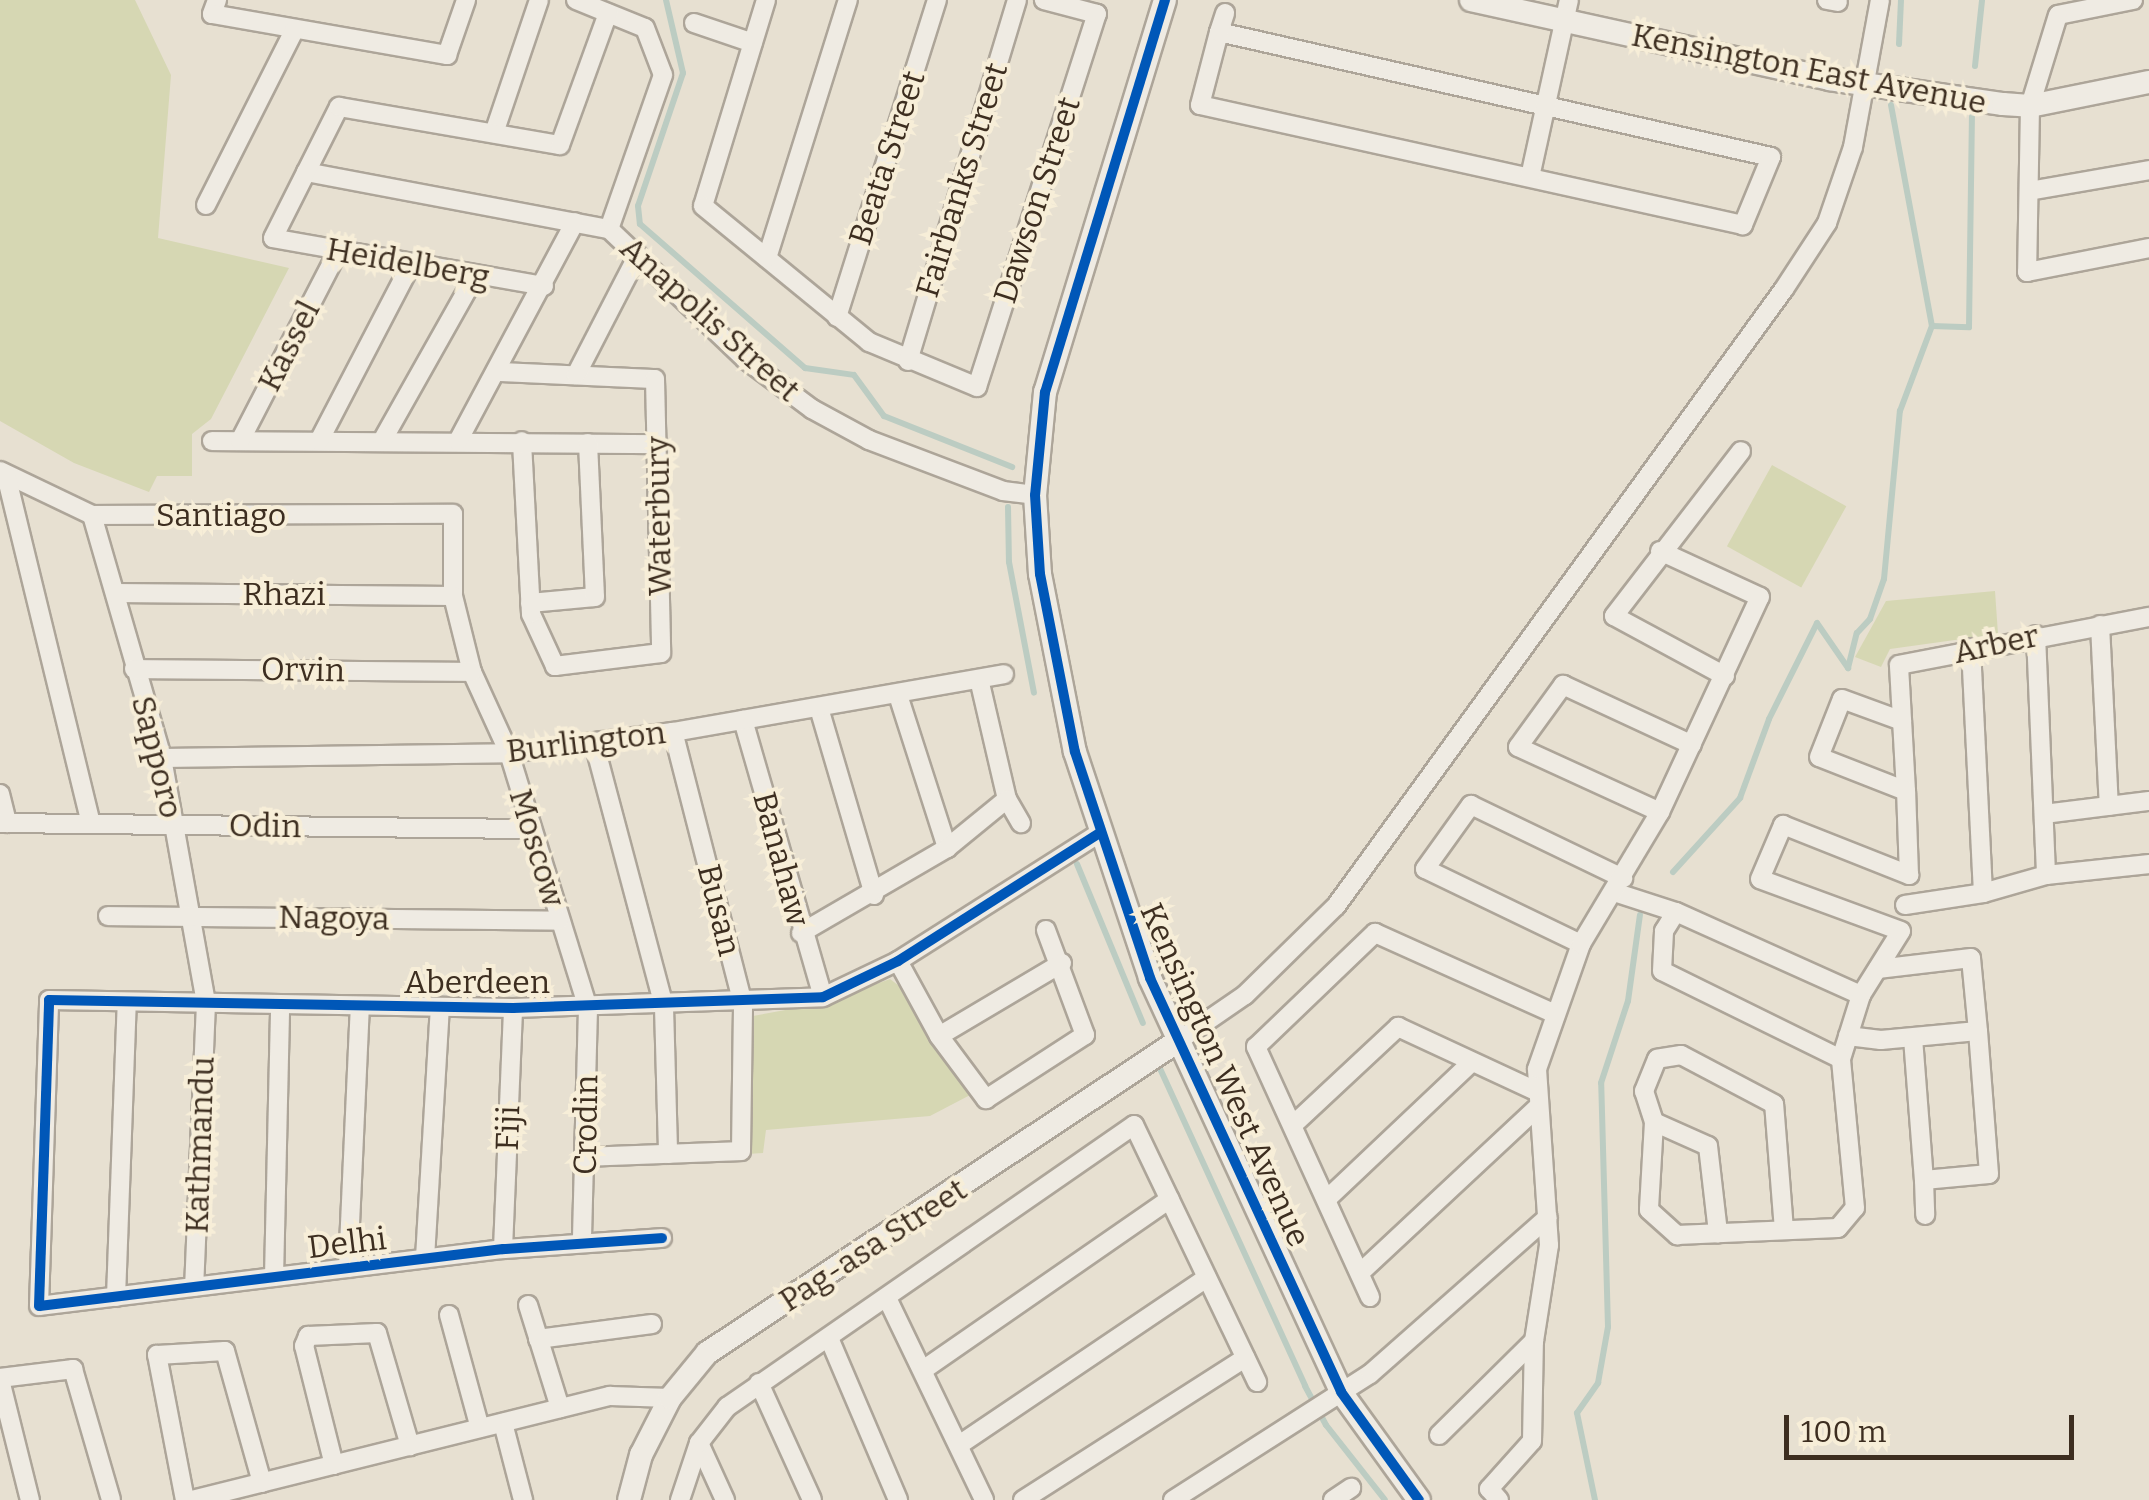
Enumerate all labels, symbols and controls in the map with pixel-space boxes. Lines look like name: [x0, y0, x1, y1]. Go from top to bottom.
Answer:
street label: Kensington East Avenue: [1628, 16, 1990, 122]
street label: Fairbanks Street: [908, 58, 1016, 302]
street label: Beata Street: [841, 66, 933, 250]
street label: Dawson Street: [986, 92, 1088, 308]
street label: Anapolis Street: [612, 228, 808, 410]
street label: Heidelberg: [323, 230, 493, 296]
street label: Kassel: [250, 294, 328, 398]
street label: Waterbury: [638, 436, 680, 596]
street label: Santiago: [156, 496, 286, 534]
street label: Rhazi: [242, 575, 326, 613]
street label: Arber: [1950, 616, 2042, 672]
street label: Orvin: [261, 650, 345, 690]
street label: Sapporo: [123, 692, 191, 822]
street label: Burlington: [504, 713, 668, 771]
street label: Moscow: [501, 785, 573, 911]
street label: Banahaw: [745, 788, 817, 930]
street label: Odin: [228, 806, 302, 846]
street label: Busan: [689, 860, 749, 960]
street label: Kensington West Avenue: [1132, 897, 1318, 1253]
street label: Nagoya: [278, 898, 390, 938]
street label: Aberdeen: [404, 963, 550, 1001]
street label: Kathmandu: [178, 1056, 222, 1234]
street label: Crodin: [566, 1075, 606, 1175]
street label: Fiji: [488, 1105, 528, 1151]
street label: Pag-asa Street: [772, 1170, 974, 1320]
street label: Delhi: [305, 1219, 389, 1267]
scale bar: [1789, 1395, 2079, 1457]
text: 100 m: [1801, 1414, 1886, 1450]

